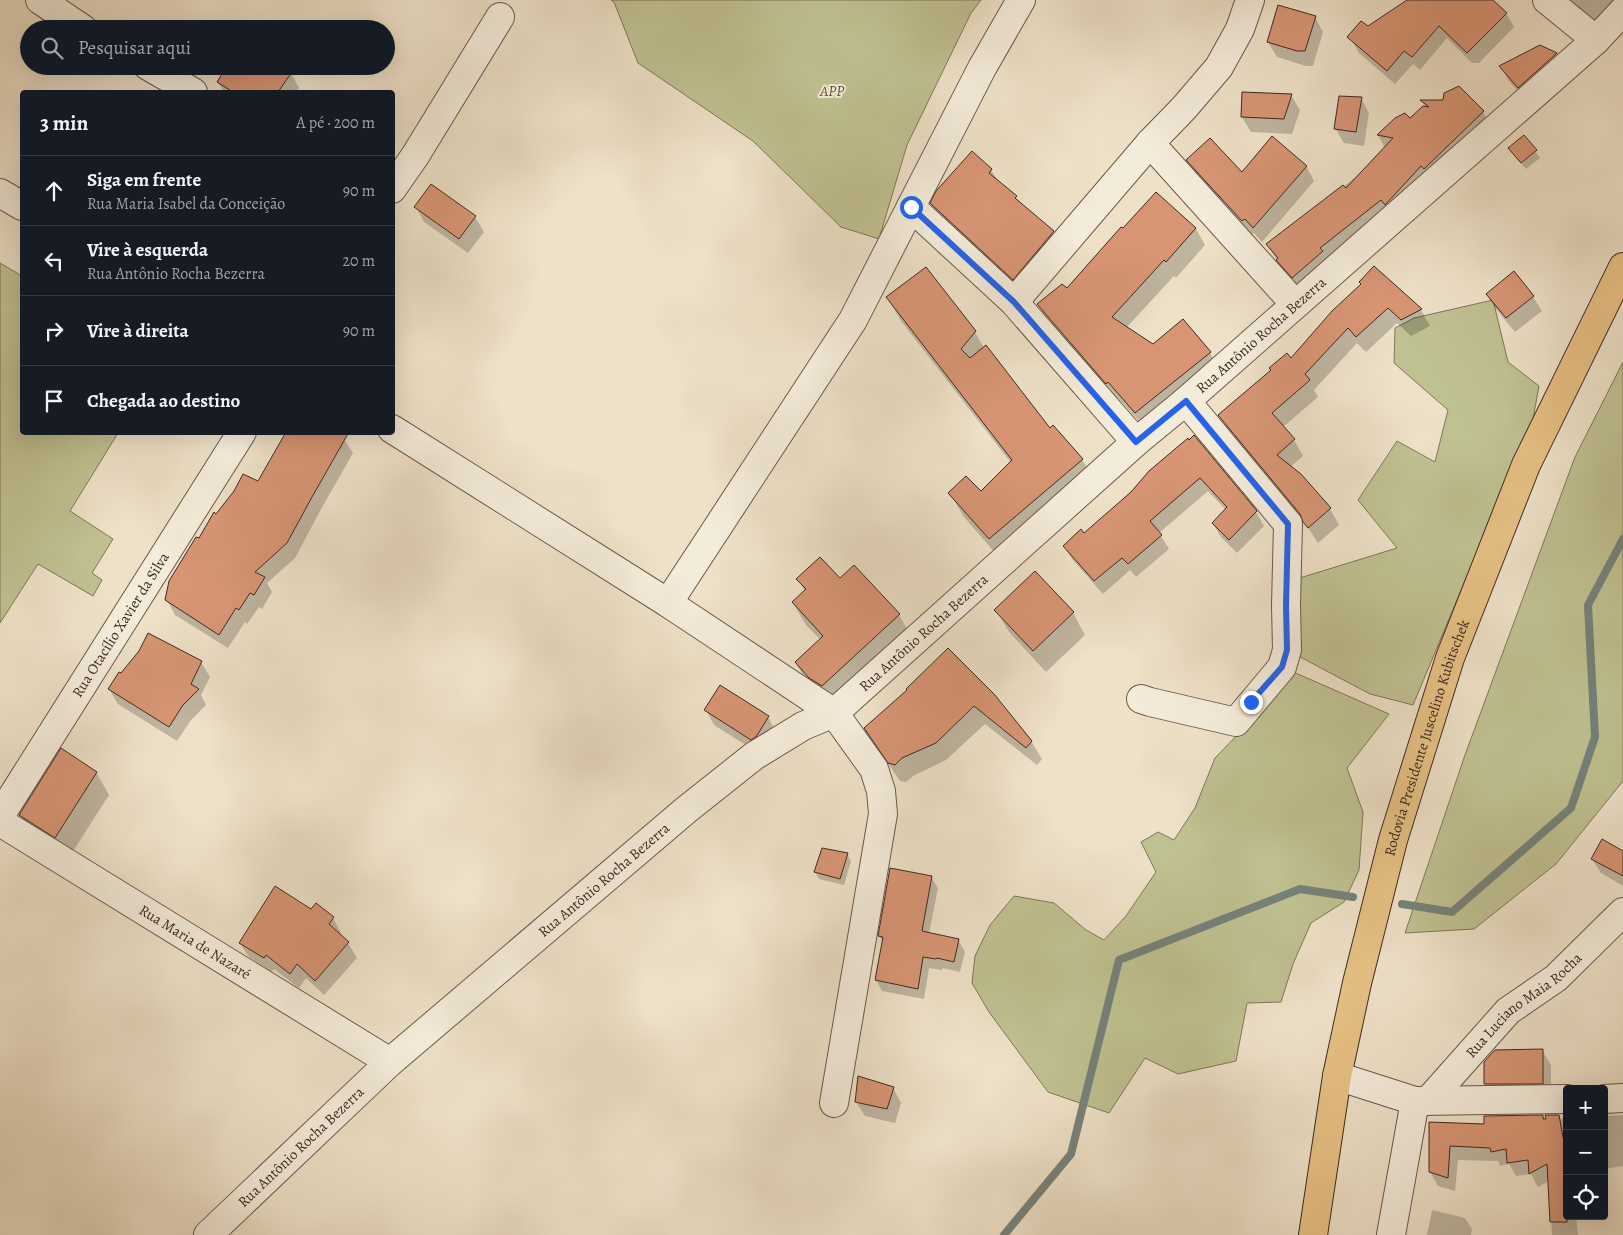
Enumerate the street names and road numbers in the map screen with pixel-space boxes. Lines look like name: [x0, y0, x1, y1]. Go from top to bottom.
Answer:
street label: Rua Antônio Rocha Bezerra: [1192, 272, 1330, 398]
street label: Rua Otacílio Xavier da Silva: [67, 548, 174, 701]
street label: Rua Antônio Rocha Bezerra: [855, 569, 992, 696]
street label: Rodovia Presidente Juscelino Kubitschek: [1379, 616, 1474, 858]
street label: Rua Antônio Rocha Bezerra: [534, 818, 674, 942]
street label: Rua Maria de Nazaré: [135, 900, 255, 984]
street label: Rua Luciano Maia Rocha: [1461, 948, 1586, 1062]
street label: Rua Antônio Rocha Bezerra: [233, 1082, 368, 1212]

